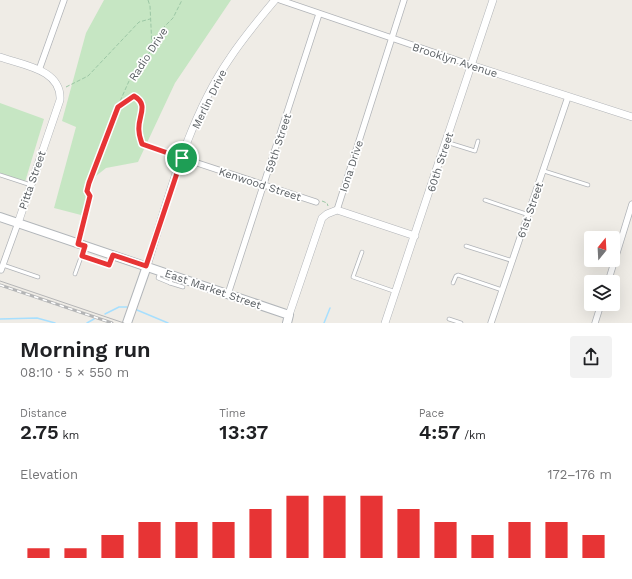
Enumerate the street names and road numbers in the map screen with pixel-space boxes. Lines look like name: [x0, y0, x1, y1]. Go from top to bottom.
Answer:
street label: Radio Drive: [126, 25, 171, 83]
street label: Brooklyn Avenue: [411, 41, 499, 80]
street label: Merlin Drive: [190, 67, 229, 131]
street label: 59th Street: [263, 112, 294, 174]
street label: 60th Street: [425, 130, 456, 194]
street label: Iona Drive: [337, 139, 366, 194]
street label: Pitta Street: [16, 149, 49, 211]
street label: Kenwood Street: [217, 165, 303, 204]
street label: 61st Street: [515, 180, 546, 240]
street label: East Market Street: [163, 267, 263, 312]

